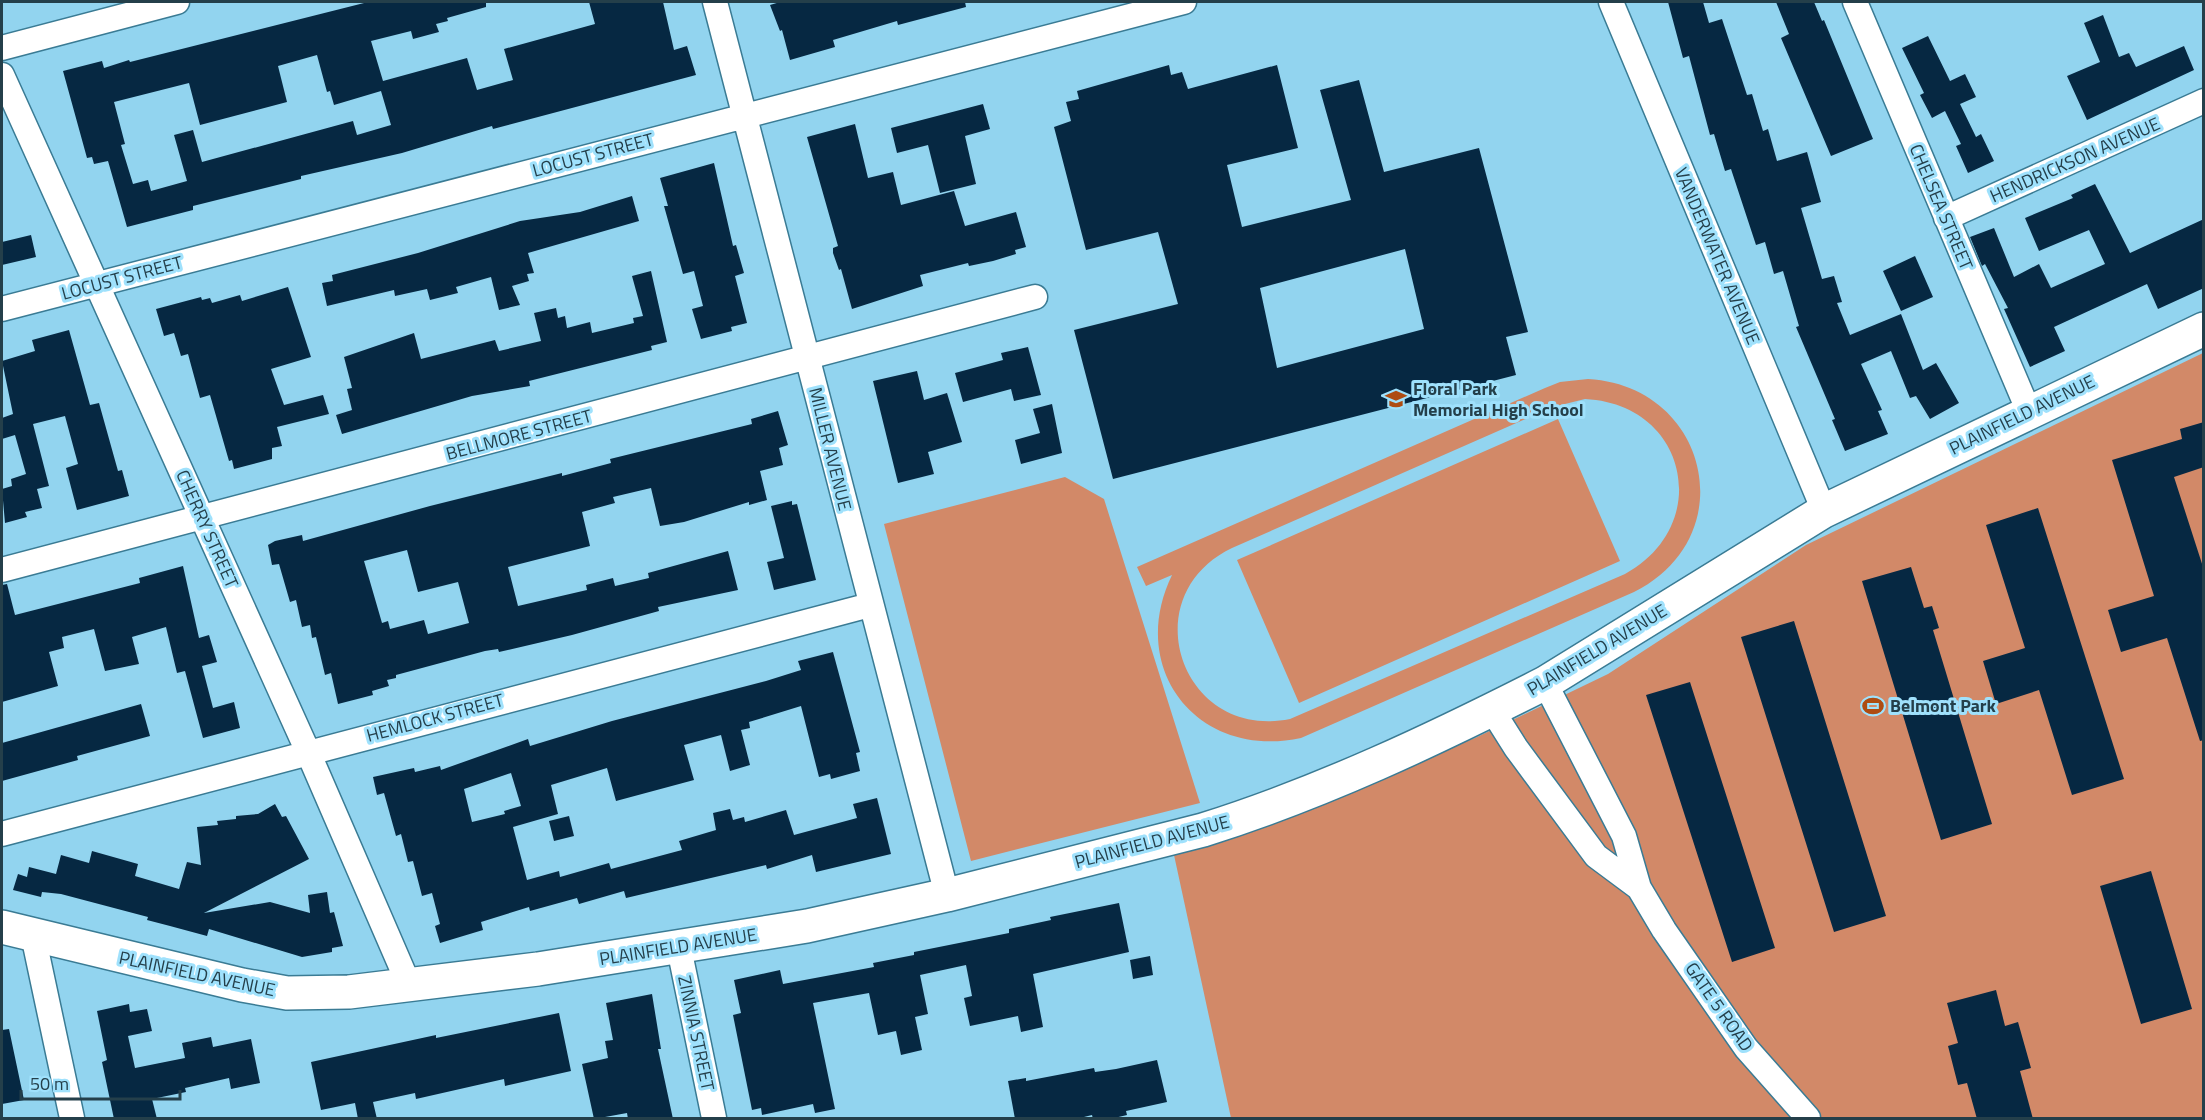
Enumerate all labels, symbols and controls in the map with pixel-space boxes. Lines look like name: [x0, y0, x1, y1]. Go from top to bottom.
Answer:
street label: HENDRICKSON AVENUE: [1985, 110, 2164, 209]
street label: LOCUST STREET: [529, 125, 657, 184]
street label: CHELSEA STREET: [1903, 140, 1980, 275]
street label: VANDERWATER AVENUE: [1668, 163, 1767, 348]
street label: LOCUST STREET: [58, 248, 186, 307]
street label: PLAINFIELD AVENUE: [1944, 368, 2099, 462]
place label: Floral Park Memorial High School: [1413, 375, 1584, 423]
street label: MILLER AVENUE: [802, 384, 859, 513]
school or university icon: Floral Park Memorial High School: [1384, 387, 1408, 411]
street label: BELLMORE STREET: [443, 402, 595, 467]
street label: CHERRY STREET: [169, 465, 246, 593]
street label: PLAINFIELD AVENUE: [1522, 597, 1672, 702]
street label: HEMLOCK STREET: [363, 686, 507, 749]
place label: Belmont Park: [1890, 692, 1997, 719]
sports icon: Belmont Park: [1861, 694, 1885, 718]
street label: PLAINFIELD AVENUE: [1072, 808, 1232, 875]
street label: PLAINFIELD AVENUE: [597, 921, 759, 972]
street label: PLAINFIELD AVENUE: [117, 944, 278, 1003]
street label: GATE 5 ROAD: [1679, 957, 1760, 1057]
street label: ZINNIA STREET: [671, 973, 722, 1094]
scale bar: [21, 1063, 180, 1101]
text: 50 m: [30, 1070, 69, 1097]

